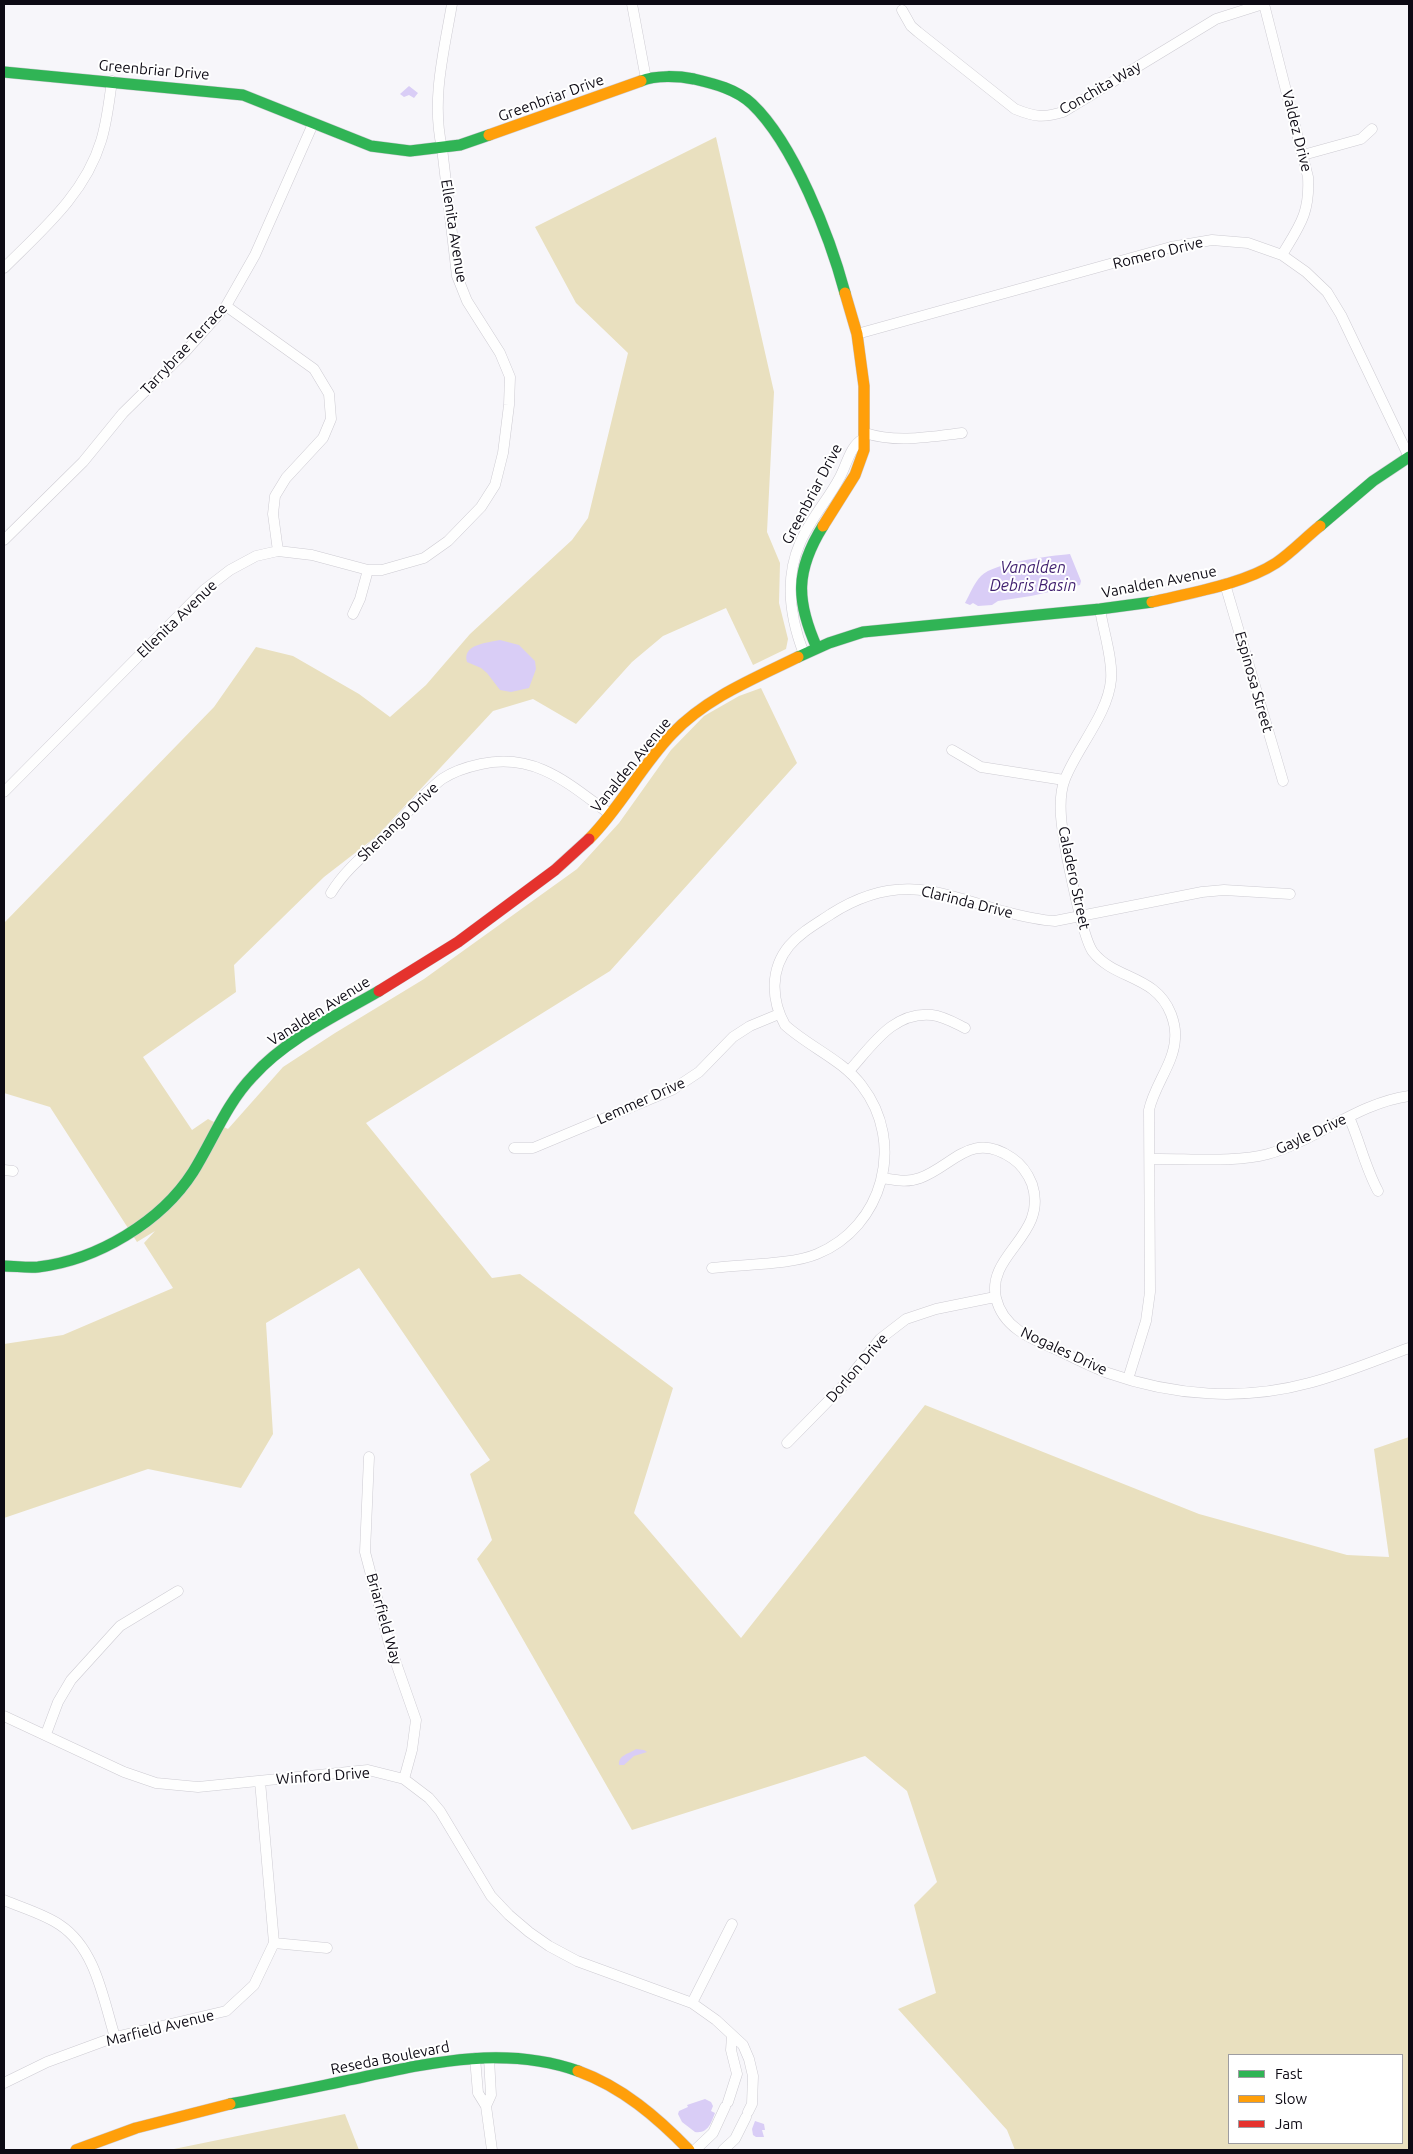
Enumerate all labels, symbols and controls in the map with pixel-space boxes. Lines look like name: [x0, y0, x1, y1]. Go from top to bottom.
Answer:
street label: Greenbriar Drive: [98, 56, 210, 84]
street label: Conchita Way: [1056, 57, 1144, 119]
street label: Greenbriar Drive: [496, 71, 606, 125]
street label: Valdez Drive: [1278, 88, 1316, 174]
street label: Ellenita Avenue: [437, 178, 471, 284]
street label: Romero Drive: [1111, 233, 1205, 273]
street label: Tarrybrae Terrace: [137, 300, 231, 398]
street label: Greenbriar Drive: [778, 441, 846, 547]
water label: Vanalden Debris Basin: [990, 558, 1076, 596]
street label: Vanalden Avenue: [1100, 562, 1218, 602]
street label: Ellenita Avenue: [133, 576, 221, 662]
street label: Espinosa Street: [1231, 629, 1277, 735]
street label: Vanalden Avenue: [587, 714, 675, 816]
street label: Shenango Drive: [354, 779, 442, 865]
street label: Caladero Street: [1054, 825, 1094, 931]
street label: Clarinda Drive: [919, 882, 1015, 922]
street label: Vanalden Avenue: [265, 972, 373, 1050]
street label: Lemmer Drive: [594, 1074, 688, 1128]
street label: Gayle Drive: [1273, 1110, 1349, 1158]
street label: Nogales Drive: [1018, 1323, 1110, 1379]
street label: Dorlon Drive: [822, 1330, 892, 1406]
street label: Briarfield Way: [362, 1571, 406, 1667]
street label: Winford Drive: [275, 1764, 371, 1788]
street label: Marfield Avenue: [104, 2006, 216, 2050]
street label: Reseda Boulevard: [329, 2038, 451, 2078]
legend: [1228, 2054, 1403, 2144]
text: Fast: [1275, 2065, 1302, 2082]
text: Slow: [1275, 2090, 1307, 2107]
text: Jam: [1275, 2115, 1303, 2132]

